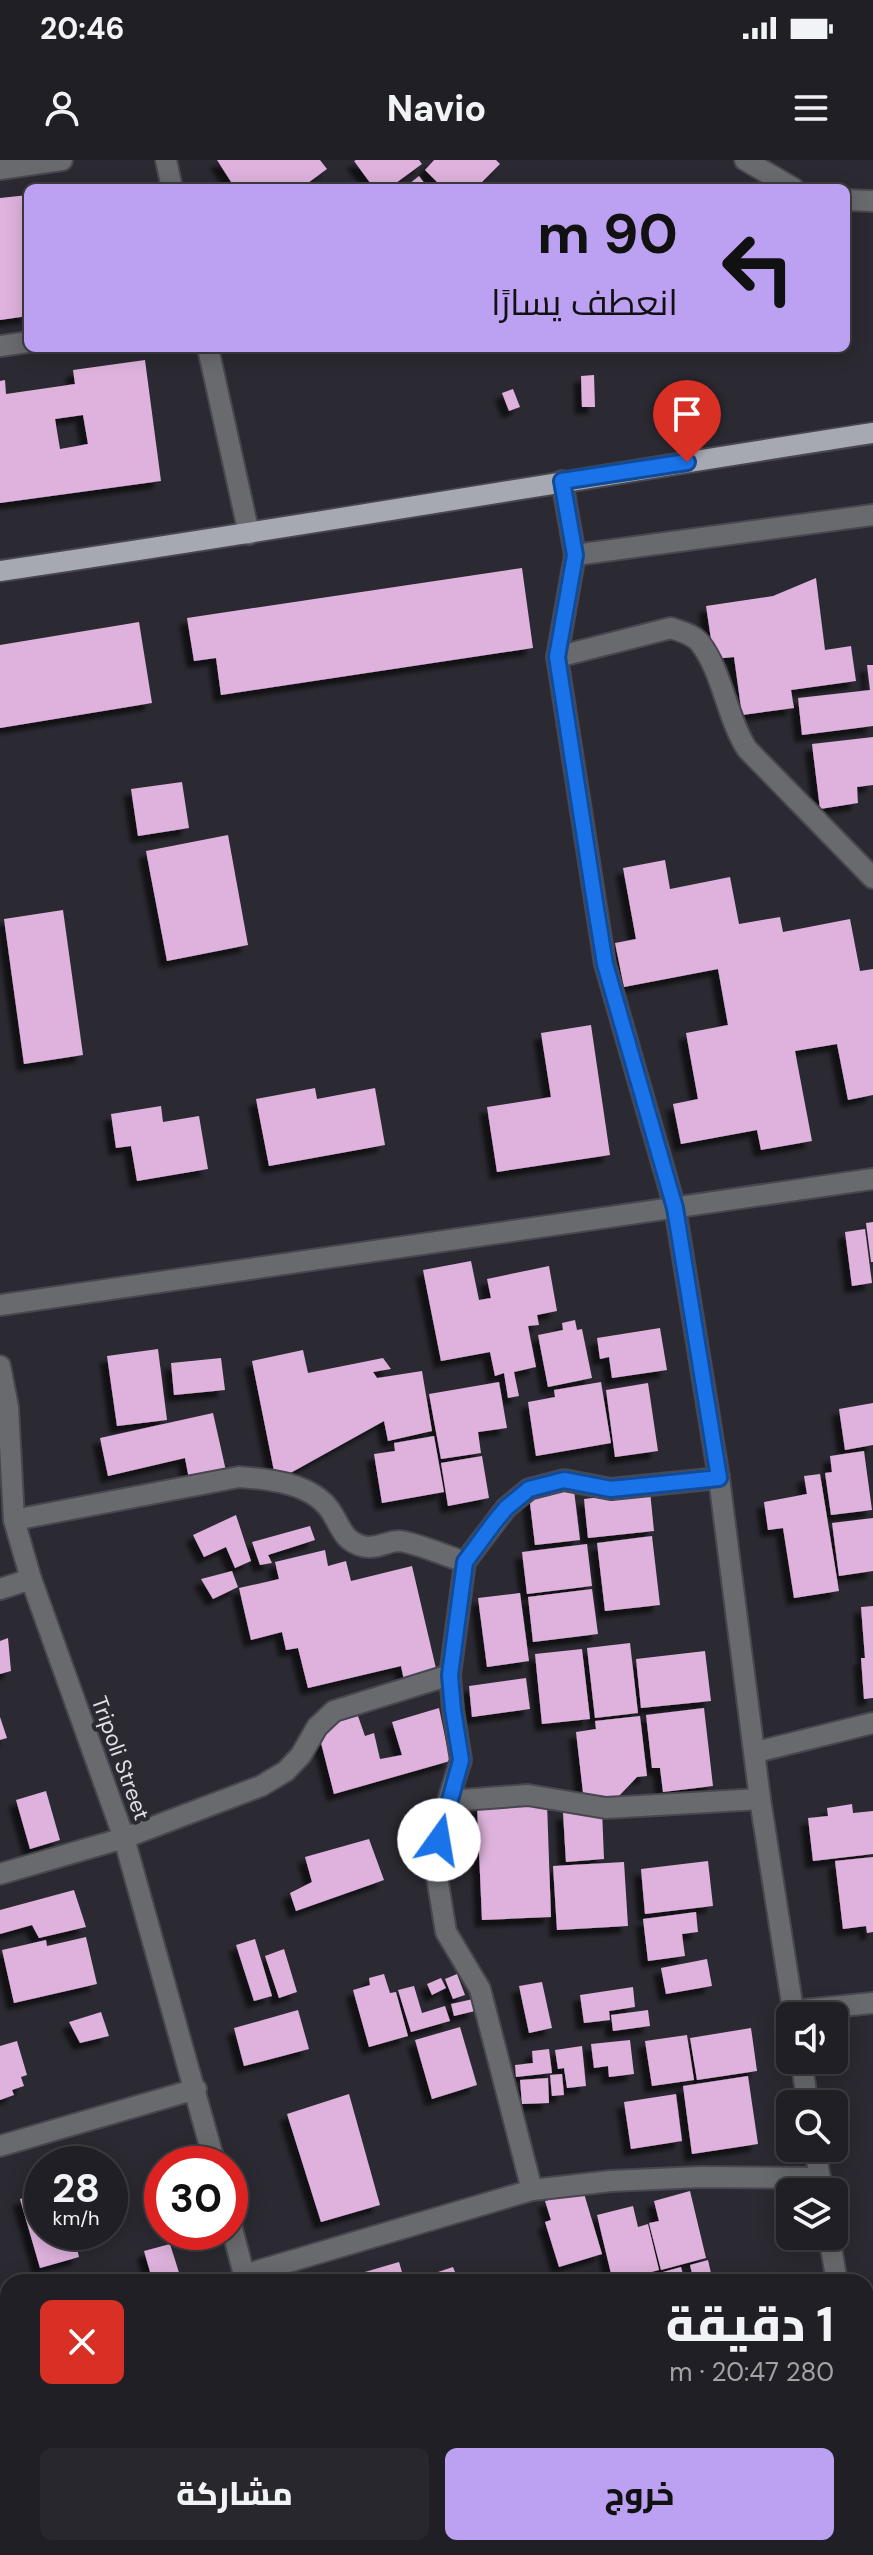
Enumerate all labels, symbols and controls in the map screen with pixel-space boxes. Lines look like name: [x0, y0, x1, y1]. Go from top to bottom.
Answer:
text: 20:46: [40, 9, 124, 48]
text: Navio: [387, 85, 486, 132]
icon: person: [40, 86, 84, 130]
icon: menu: [789, 86, 833, 130]
text: 90 m: [537, 197, 678, 270]
icon: left: [706, 216, 810, 320]
text: انعطف يسارًا: [491, 279, 678, 326]
pin: [653, 380, 721, 462]
icon: arrive: [665, 392, 709, 436]
street label: Tripoli Street: [85, 1692, 156, 1824]
position arrow: [397, 1798, 481, 1882]
map controls: [776, 2002, 848, 2250]
button: sound: [776, 2002, 848, 2074]
button: search: [776, 2090, 848, 2162]
speed limit sign: 30: [144, 2146, 248, 2250]
text: 28: [52, 2162, 100, 2214]
button: layers: [776, 2178, 848, 2250]
text: km/h: [52, 2205, 100, 2231]
text: 1 دقيقة: [666, 2293, 834, 2356]
button: close: [40, 2300, 124, 2384]
text: 280 m · 20:47: [669, 2355, 834, 2389]
button: مشاركة: [40, 2448, 429, 2540]
button: خروج: [445, 2448, 834, 2540]

